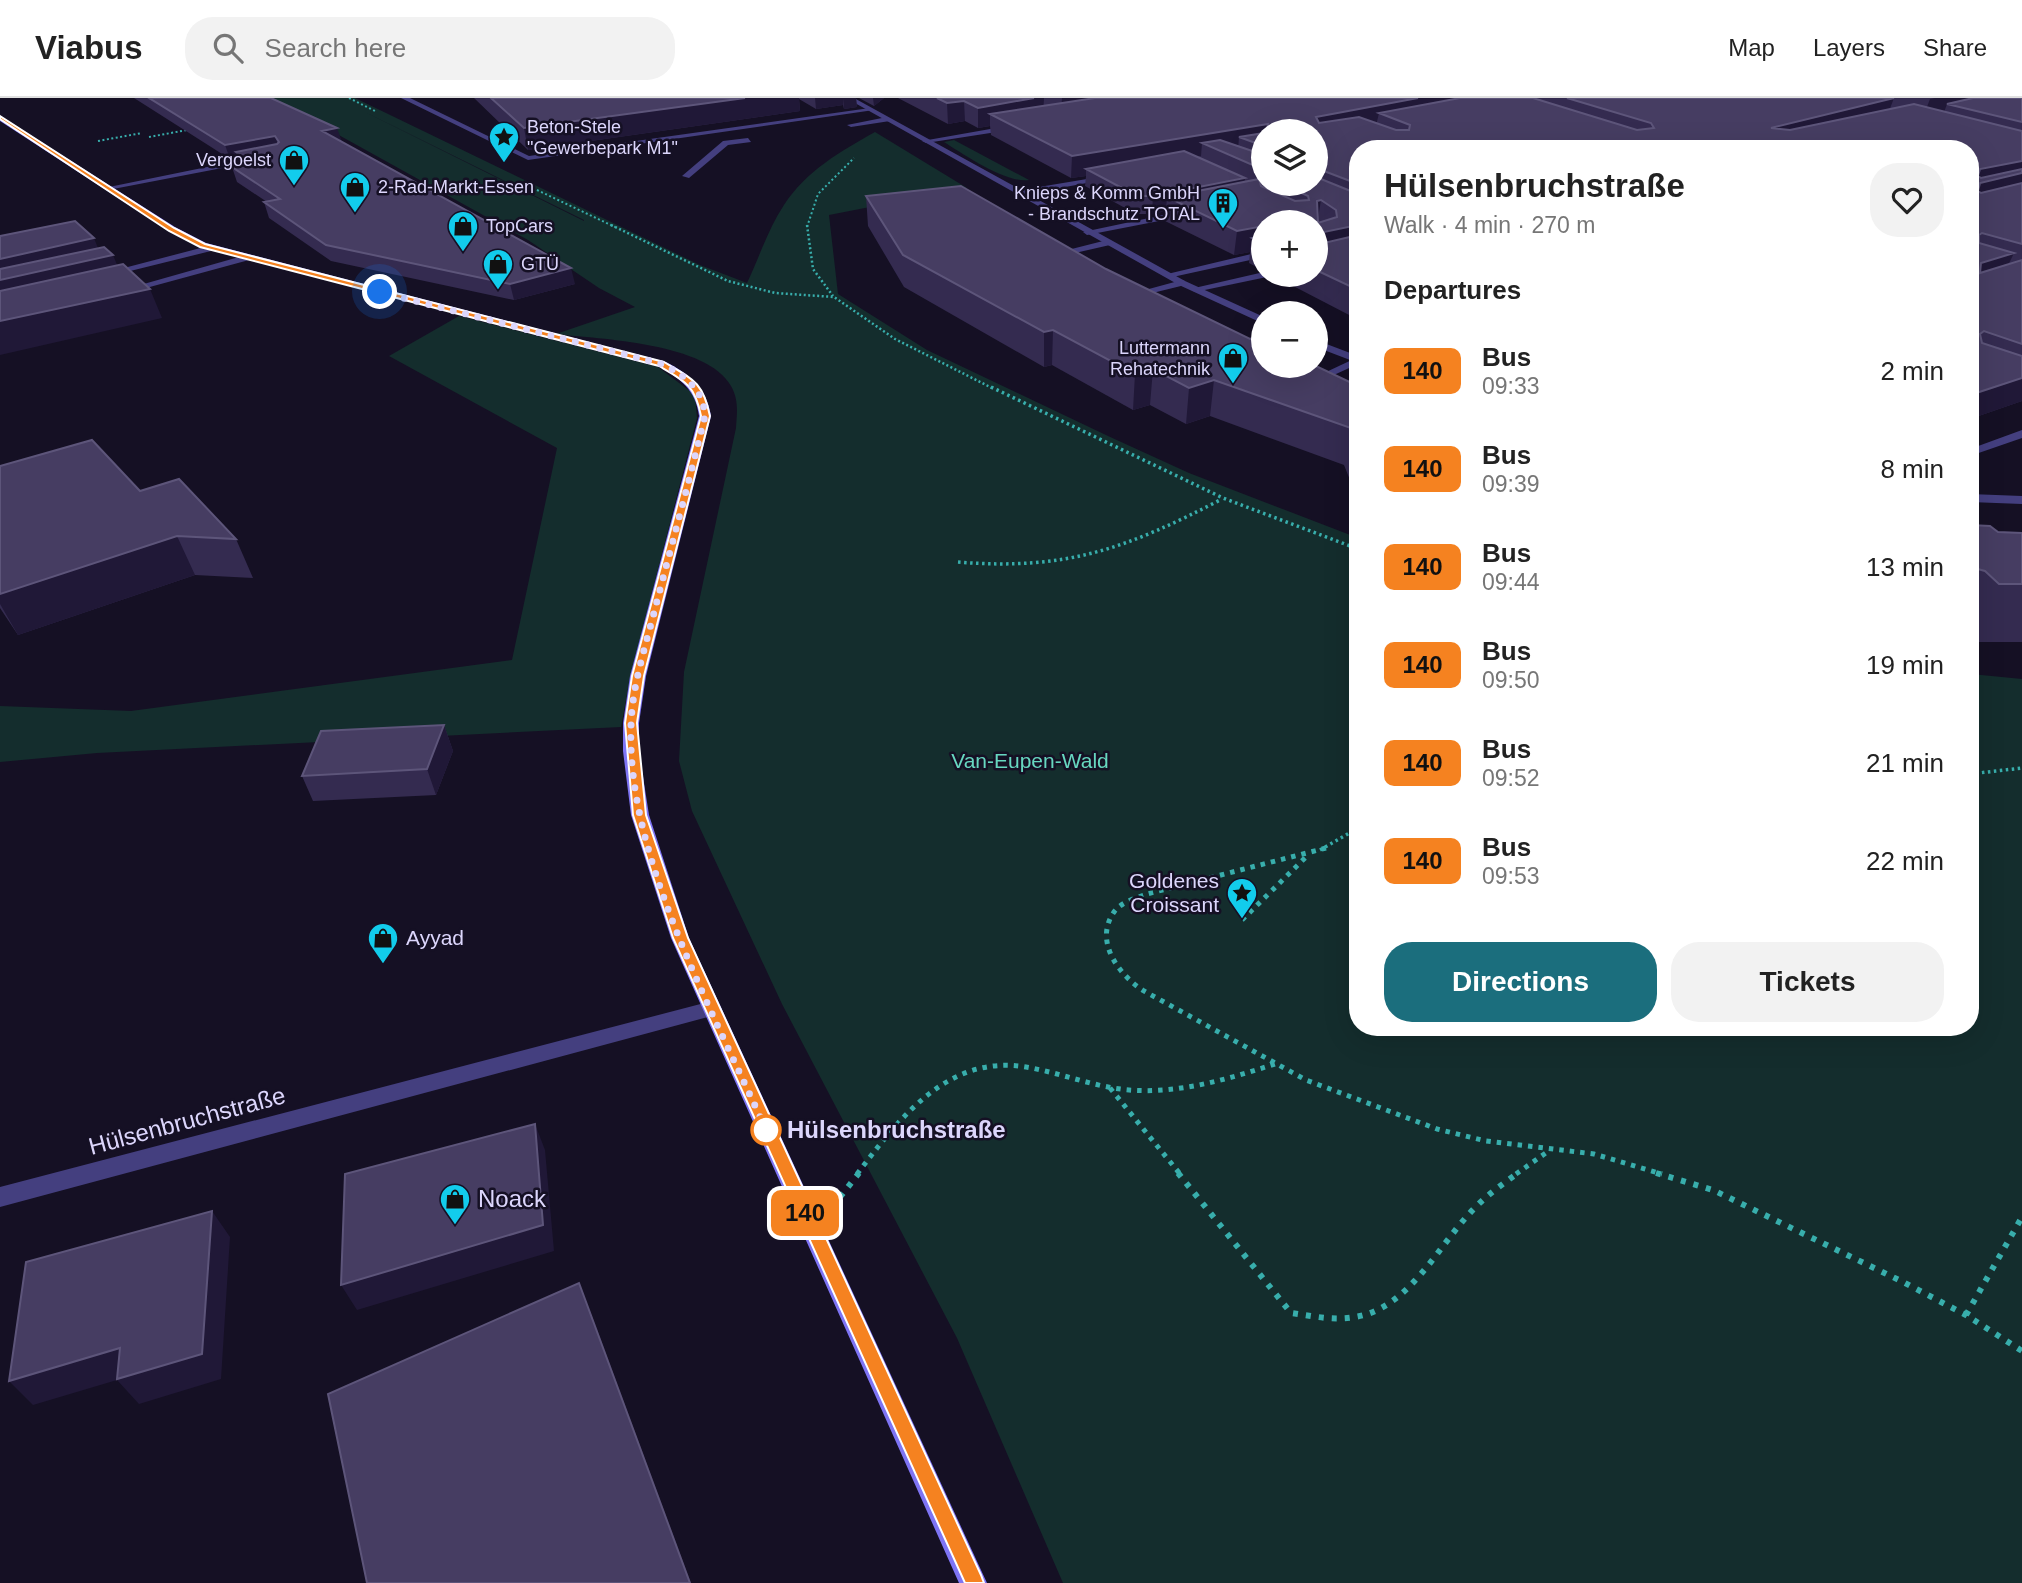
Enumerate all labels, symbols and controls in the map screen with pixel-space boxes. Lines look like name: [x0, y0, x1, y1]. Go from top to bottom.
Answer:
search box: [185, 17, 675, 80]
text: Viabus: [35, 29, 143, 66]
icon: search: [209, 29, 247, 67]
text: Search here: [265, 33, 406, 63]
text: Map: [1728, 34, 1775, 61]
text: Layers: [1813, 34, 1885, 61]
text: Share: [1923, 34, 1987, 61]
place label: Beton-Stele "Gewerbepark M1": [527, 117, 678, 158]
map controls: [1251, 119, 1328, 378]
button: layers: [1251, 119, 1328, 196]
place icon: Beton-Stele "Gewerbepark M1": [487, 120, 521, 164]
shop icon: Vergoelst: [277, 143, 311, 187]
place label: Vergoelst: [196, 150, 271, 170]
button: heart: [1870, 163, 1944, 237]
text: Hülsenbruchstraße: [1384, 167, 1685, 204]
shop icon: 2-Rad-Markt-Essen: [338, 170, 372, 214]
place label: 2-Rad-Markt-Essen: [378, 177, 534, 197]
place label: Knieps & Komm GmbH - Brandschutz TOTAL: [1014, 183, 1200, 224]
building icon: Knieps & Komm GmbH - Brandschutz TOTAL: [1206, 186, 1240, 230]
shop icon: TopCars: [446, 209, 480, 253]
button: +: [1251, 210, 1328, 287]
text: Walk · 4 min · 270 m: [1384, 212, 1595, 238]
place label: TopCars: [486, 216, 553, 236]
shop icon: GTÜ: [481, 247, 515, 291]
place label: GTÜ: [521, 254, 559, 274]
your location: [362, 274, 397, 309]
text: Departures: [1384, 275, 1521, 305]
button: −: [1251, 301, 1328, 378]
place label: Luttermann Rehatechnik: [1110, 338, 1211, 379]
shop icon: Luttermann Rehatechnik: [1216, 341, 1250, 385]
text: Bus: [1482, 342, 1531, 372]
text: 2 min: [1880, 356, 1944, 386]
text: 140: [1402, 357, 1443, 384]
text: 09:33: [1482, 373, 1540, 399]
text: Bus: [1482, 440, 1531, 470]
text: 8 min: [1880, 454, 1944, 484]
text: 140: [1402, 455, 1443, 482]
text: 09:39: [1482, 471, 1540, 497]
text: Bus: [1482, 538, 1531, 568]
text: 13 min: [1866, 552, 1944, 582]
text: 140: [1402, 553, 1443, 580]
text: 09:44: [1482, 569, 1540, 595]
text: Bus: [1482, 636, 1531, 666]
text: 19 min: [1866, 650, 1944, 680]
text: 140: [1402, 651, 1443, 678]
text: 09:50: [1482, 667, 1540, 693]
text: Bus: [1482, 734, 1531, 764]
text: 21 min: [1866, 748, 1944, 778]
park label: Van-Eupen-Wald: [951, 749, 1109, 772]
text: 140: [1402, 749, 1443, 776]
text: 09:52: [1482, 765, 1540, 791]
text: Bus: [1482, 832, 1531, 862]
text: 22 min: [1866, 846, 1944, 876]
text: 140: [1402, 847, 1443, 874]
text: 09:53: [1482, 863, 1540, 889]
place label: Goldenes Croissant: [1129, 869, 1219, 916]
place icon: Goldenes Croissant: [1225, 876, 1259, 920]
shop icon: Ayyad: [366, 921, 400, 965]
place label: Ayyad: [406, 926, 464, 949]
button: Directions: [1384, 942, 1657, 1022]
button: Tickets: [1671, 942, 1944, 1022]
street label: Hülsenbruchstraße: [85, 1081, 288, 1160]
marker: Hülsenbruchstraße: [751, 1115, 781, 1145]
place label: Hülsenbruchstraße: [787, 1116, 1006, 1143]
shop icon: Noack: [438, 1182, 472, 1226]
place label: Noack: [478, 1185, 547, 1212]
line badge: 140: [765, 1190, 845, 1236]
text: 140: [785, 1199, 825, 1226]

